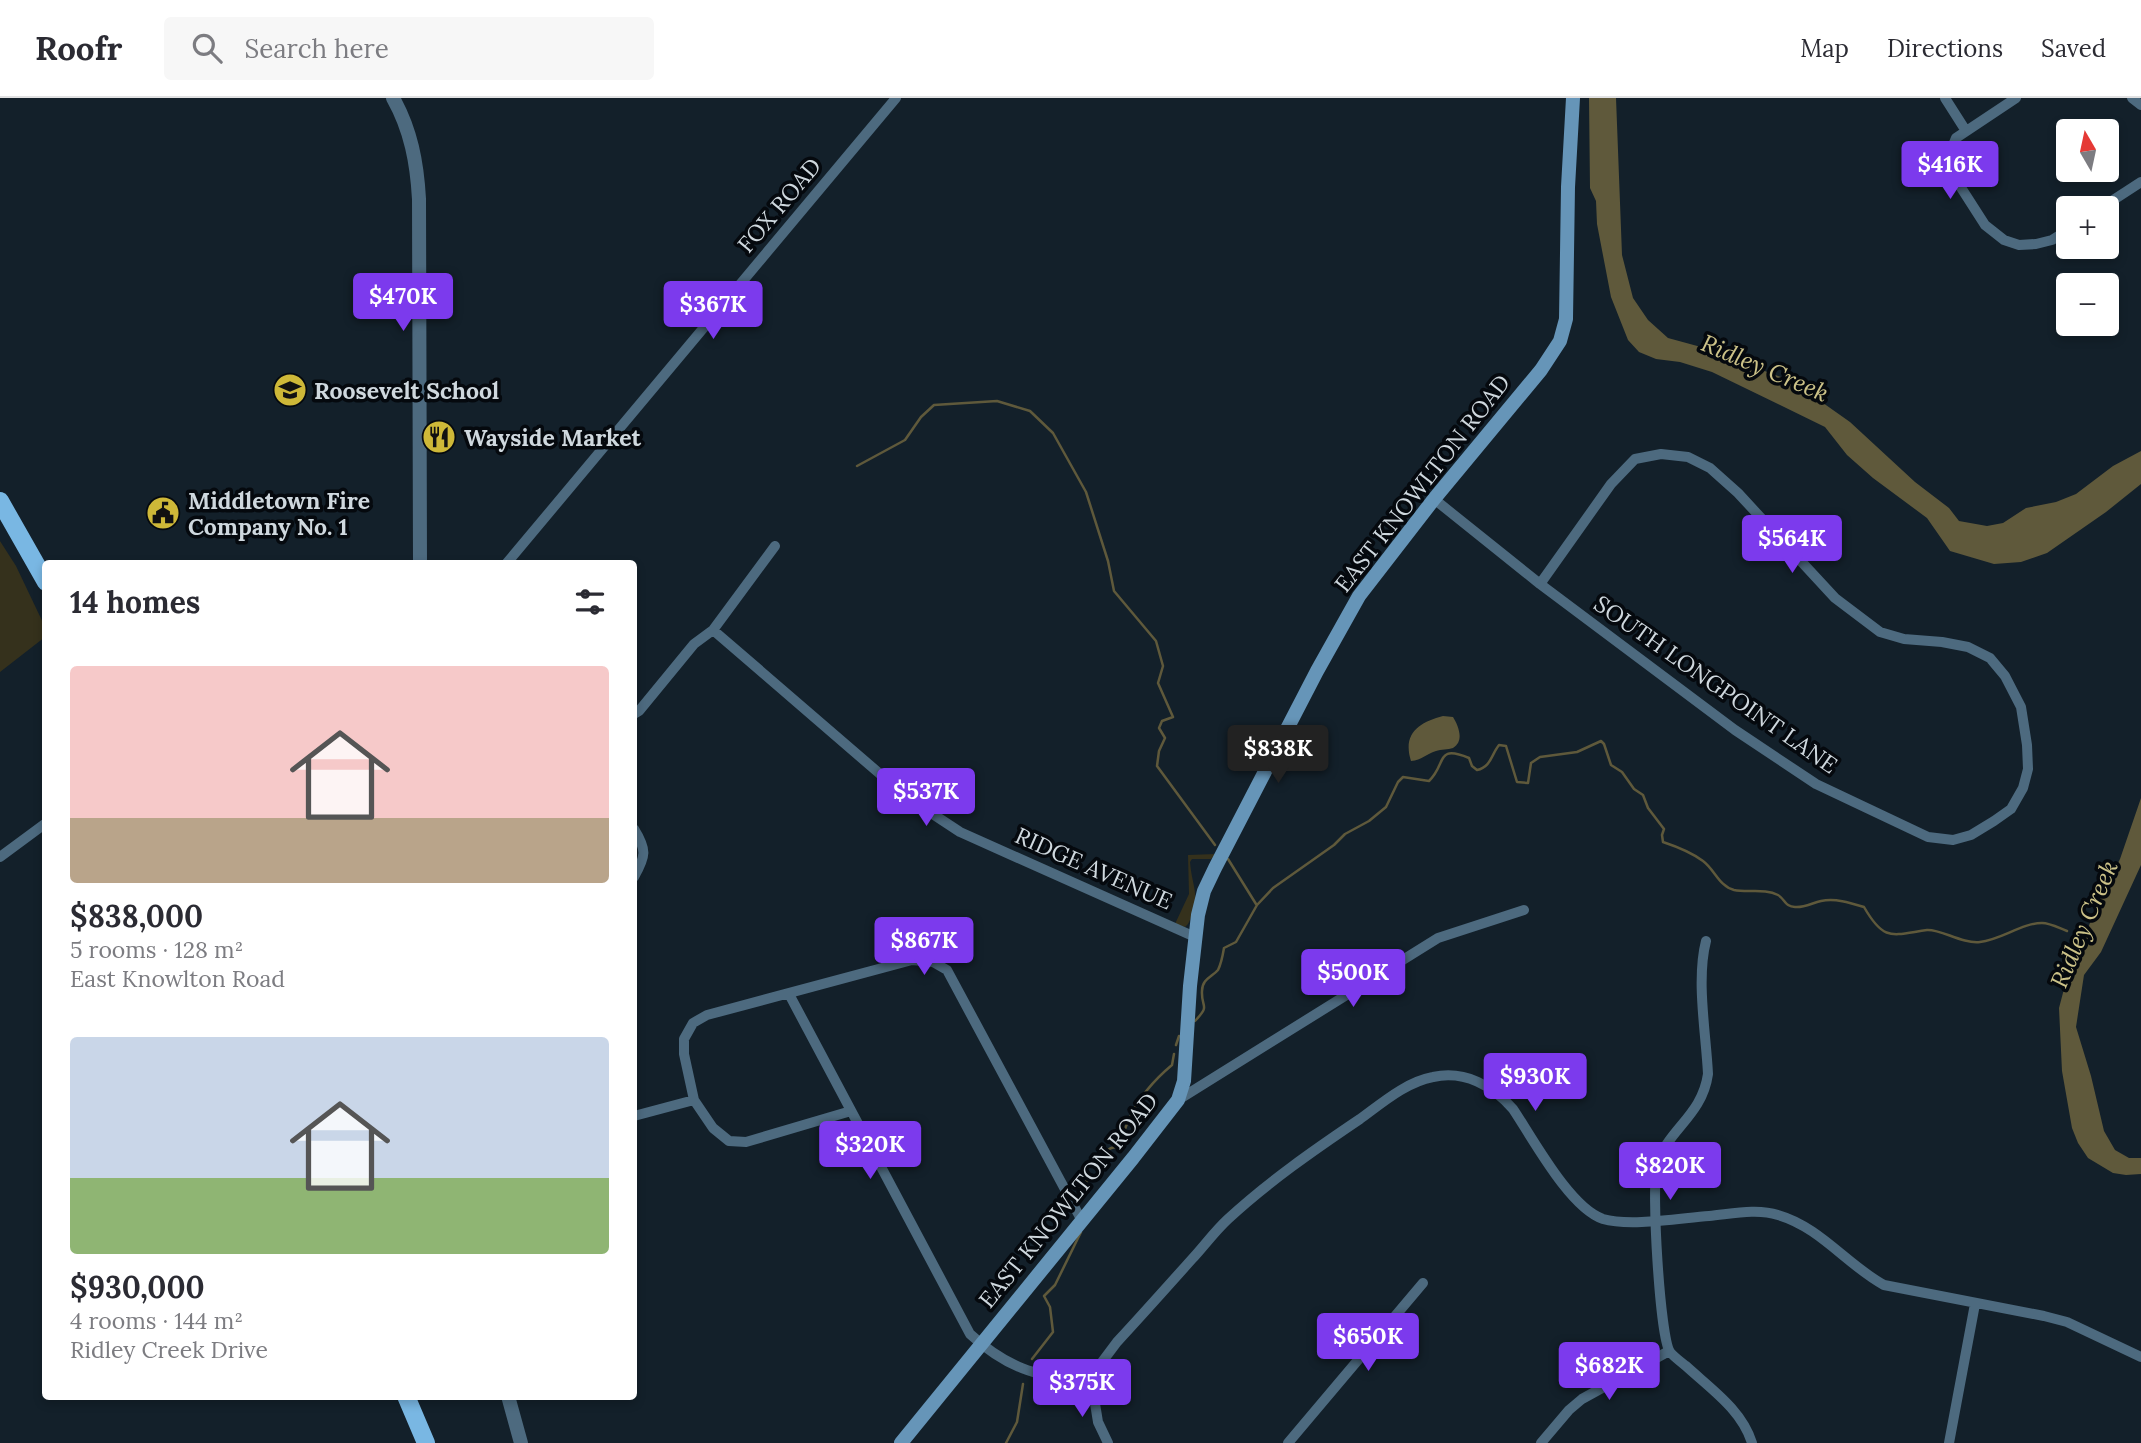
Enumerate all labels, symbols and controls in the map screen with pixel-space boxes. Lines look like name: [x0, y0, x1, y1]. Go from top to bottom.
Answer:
search box: [164, 17, 654, 80]
text: Roofr: [35, 27, 122, 69]
icon: search: [188, 29, 226, 67]
text: Search here: [244, 32, 389, 65]
text: Map: [1800, 33, 1849, 64]
text: Directions: [1887, 33, 2003, 64]
text: Saved: [2041, 33, 2106, 64]
north arrow: [2056, 119, 2119, 182]
map controls: [2056, 119, 2119, 336]
pin: $416K: [1901, 141, 1999, 201]
text: $416K: [1917, 149, 1983, 178]
street label: FOX ROAD: [731, 152, 827, 258]
button: +: [2056, 196, 2119, 259]
button: −: [2056, 273, 2119, 336]
pin: $470K: [354, 274, 452, 333]
text: $470K: [369, 281, 437, 310]
pin: $367K: [664, 282, 762, 341]
text: $367K: [680, 289, 746, 318]
water label: Ridley Creek: [1697, 327, 1833, 409]
street label: EAST KNOWLTON ROAD: [1328, 368, 1516, 598]
school or university icon: Roosevelt School: [271, 371, 309, 409]
place label: Roosevelt School: [314, 376, 499, 405]
restaurant icon: Wayside Market: [420, 418, 458, 456]
place label: Wayside Market: [464, 423, 642, 452]
place label: Middletown Fire Company No. 1: [188, 486, 370, 541]
public building icon: Middletown Fire Company No. 1: [144, 494, 182, 532]
pin: $564K: [1743, 516, 1841, 575]
text: $564K: [1758, 523, 1826, 552]
text: 14 homes: [70, 583, 200, 621]
icon: filters: [571, 583, 609, 621]
street label: SOUTH LONGPOINT LANE: [1589, 589, 1843, 779]
icon: home: [277, 712, 403, 838]
pin: $838K: [1229, 726, 1327, 785]
text: $838K: [1243, 733, 1313, 762]
pin: $537K: [877, 768, 975, 828]
text: $537K: [893, 776, 959, 805]
street label: RIDGE AVENUE: [1011, 820, 1177, 916]
water label: Ridley Creek: [2043, 856, 2125, 992]
text: $838,000: [70, 897, 203, 935]
pin: $867K: [875, 918, 973, 977]
text: $867K: [890, 925, 958, 954]
text: 5 rooms · 128 m²: [70, 935, 243, 964]
pin: $500K: [1304, 950, 1402, 1009]
text: $500K: [1317, 957, 1389, 986]
text: East Knowlton Road: [70, 964, 285, 993]
pin: $930K: [1486, 1054, 1584, 1113]
text: $930K: [1500, 1061, 1570, 1090]
icon: home: [277, 1083, 403, 1209]
street label: EAST KNOWLTON ROAD: [972, 1086, 1164, 1314]
pin: $320K: [821, 1122, 919, 1181]
text: $320K: [835, 1129, 905, 1158]
pin: $820K: [1621, 1142, 1719, 1202]
text: $820K: [1635, 1150, 1705, 1179]
text: $930,000: [70, 1268, 205, 1306]
text: 4 rooms · 144 m²: [70, 1306, 243, 1335]
pin: $650K: [1319, 1314, 1417, 1373]
text: $650K: [1333, 1321, 1403, 1350]
text: Ridley Creek Drive: [70, 1335, 268, 1364]
pin: $682K: [1560, 1342, 1658, 1402]
text: $682K: [1575, 1350, 1643, 1379]
pin: $375K: [1033, 1360, 1131, 1419]
text: $375K: [1049, 1367, 1115, 1396]

